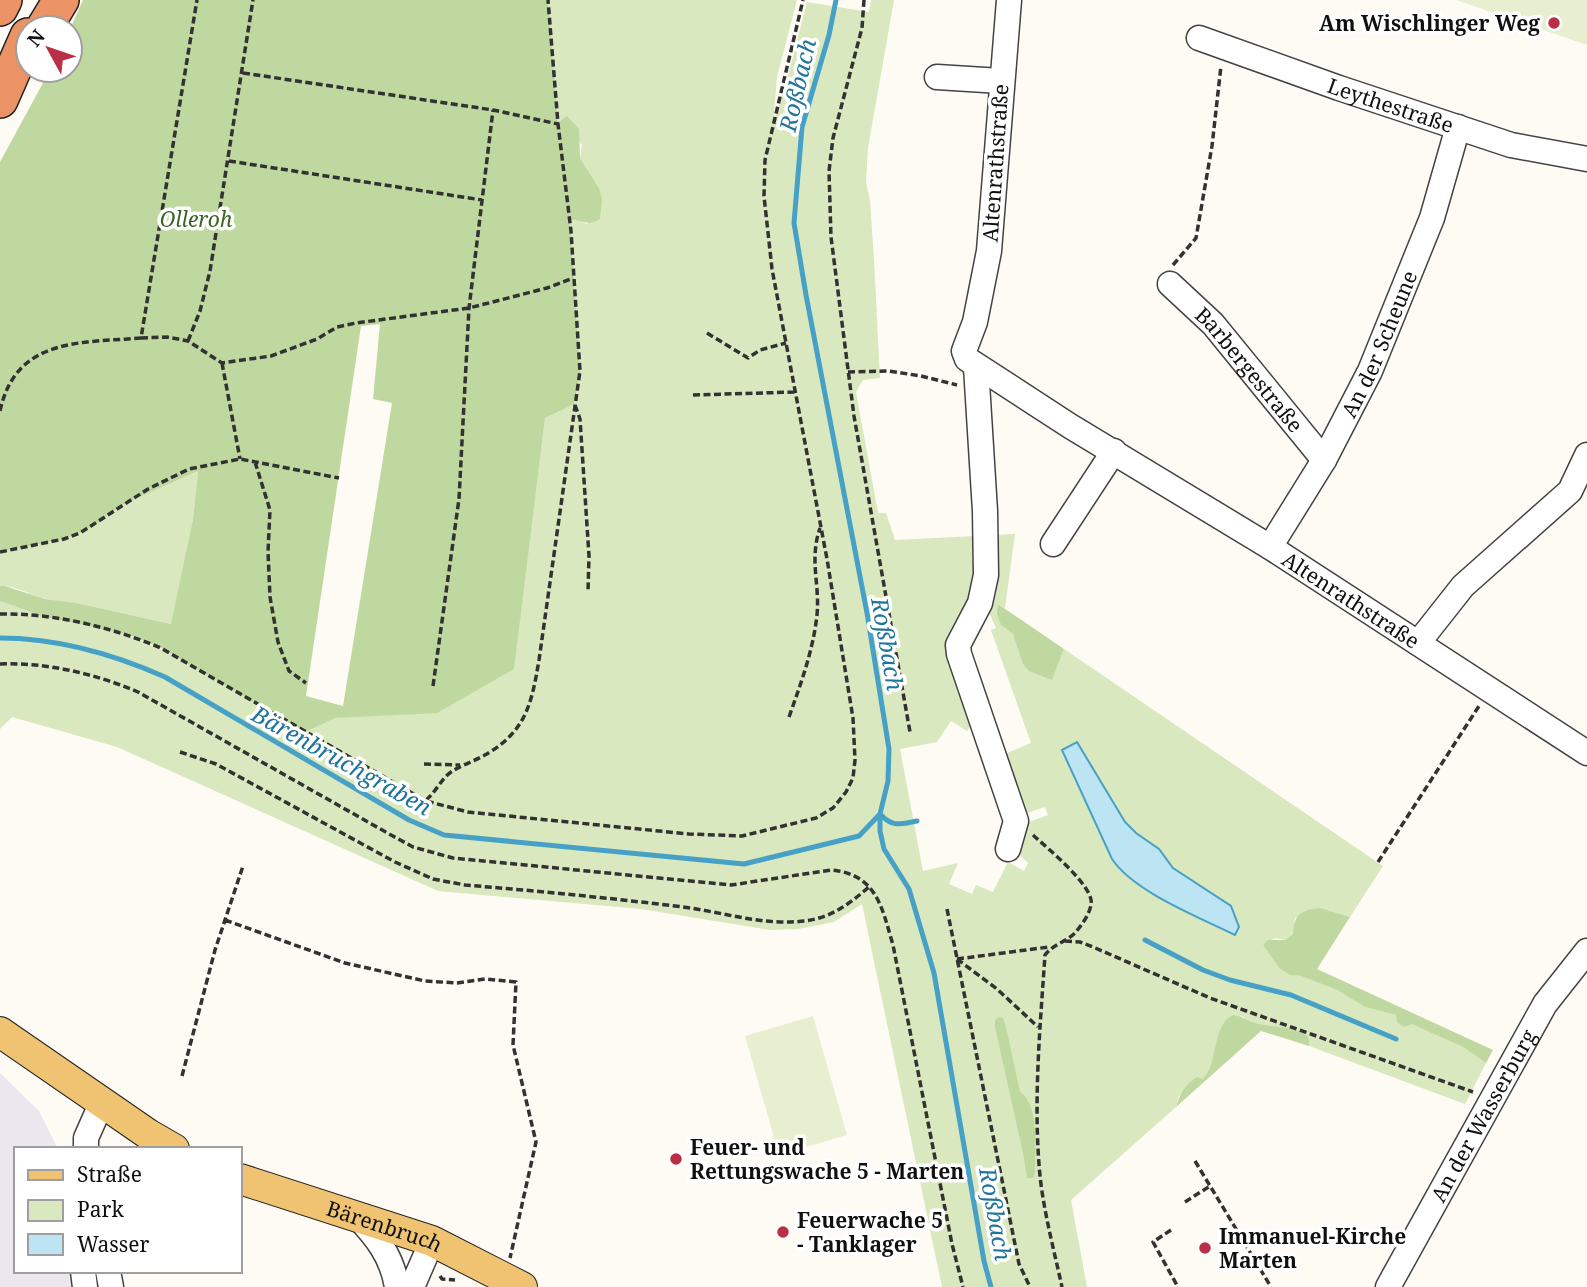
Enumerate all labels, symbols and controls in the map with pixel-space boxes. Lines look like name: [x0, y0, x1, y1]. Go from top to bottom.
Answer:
place label: Am Wischlinger Weg: [1319, 9, 1540, 37]
north arrow: [14, 14, 84, 84]
marker: Am Wischlinger Weg: [1546, 15, 1562, 31]
text: N: [21, 24, 51, 52]
water label: Roßbach: [771, 35, 823, 135]
street label: Leythestraße: [1324, 71, 1457, 139]
street label: Altenrathstraße: [976, 83, 1014, 243]
park label: Olleroh: [160, 205, 233, 233]
street label: An der Scheune: [1334, 266, 1423, 422]
street label: Barbergestraße: [1189, 301, 1310, 438]
street label: Altenrathstraße: [1277, 545, 1425, 655]
water label: Roßbach: [864, 594, 912, 693]
water label: Bärenbruchgraben: [246, 697, 438, 823]
street label: An der Wasserburg: [1424, 1024, 1543, 1207]
place label: Feuer- und Rettungswache 5 - Marten: [690, 1133, 964, 1185]
legend: [14, 1147, 242, 1273]
marker: Feuer- und Rettungswache 5 - Marten: [668, 1151, 684, 1167]
text: Straße: [77, 1160, 142, 1188]
water label: Roßbach: [972, 1164, 1020, 1263]
street label: Bärenbruch: [323, 1194, 448, 1258]
text: Park: [77, 1195, 124, 1223]
place label: Feuerwache 5 - Tanklager: [797, 1206, 943, 1258]
place label: Immanuel-Kirche Marten: [1219, 1222, 1406, 1274]
marker: Feuerwache 5 - Tanklager: [775, 1224, 791, 1240]
text: Wasser: [77, 1230, 150, 1258]
marker: Immanuel-Kirche Marten: [1197, 1240, 1213, 1256]

